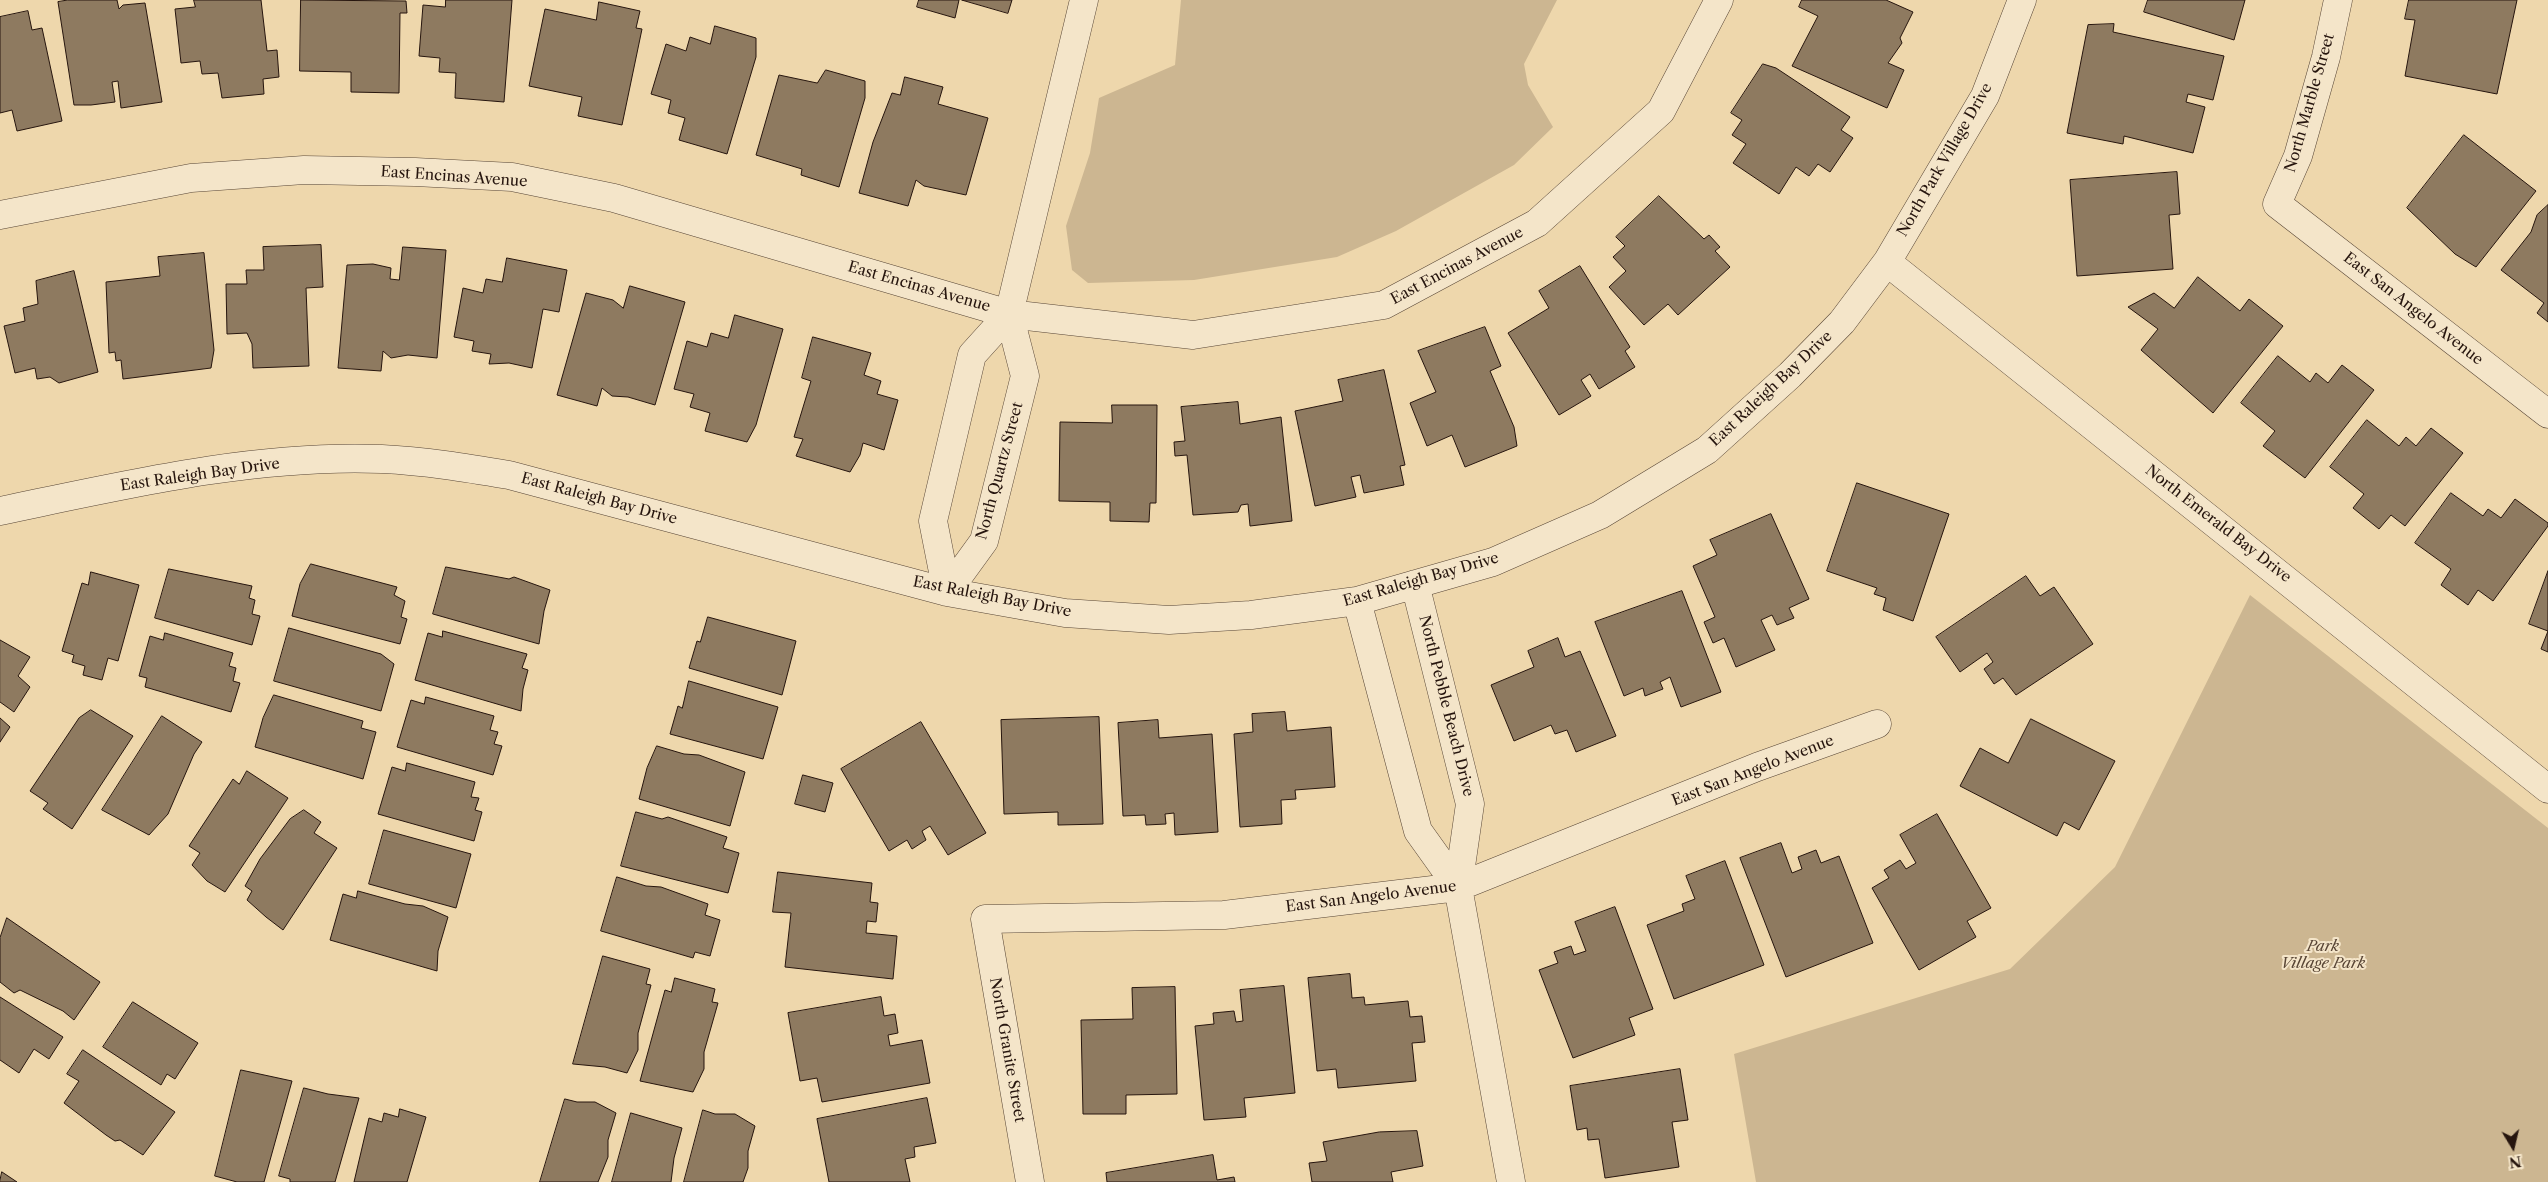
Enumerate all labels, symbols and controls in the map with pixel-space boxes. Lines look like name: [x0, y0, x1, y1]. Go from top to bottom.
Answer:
street label: North Marble Street: [2282, 31, 2338, 175]
street label: North Park Village Drive: [1894, 80, 1996, 240]
street label: East Encinas Avenue: [380, 163, 528, 191]
street label: East Encinas Avenue: [1388, 223, 1526, 309]
street label: East San Angelo Avenue: [2340, 249, 2486, 369]
street label: East Encinas Avenue: [846, 258, 992, 316]
street label: East Raleigh Bay Drive: [1706, 328, 1836, 450]
street label: North Quartz Street: [973, 400, 1027, 542]
street label: East Raleigh Bay Drive: [119, 455, 281, 495]
street label: North Emerald Bay Drive: [2142, 461, 2294, 587]
street label: East Raleigh Bay Drive: [519, 469, 679, 529]
street label: East Raleigh Bay Drive: [1341, 549, 1501, 611]
street label: East Raleigh Bay Drive: [911, 573, 1073, 621]
street label: North Pebble Beach Drive: [1415, 614, 1477, 798]
street label: East San Angelo Avenue: [1670, 732, 1836, 810]
street label: East San Angelo Avenue: [1285, 878, 1457, 916]
park label: Park Village Park: [2281, 938, 2365, 973]
street label: North Granite Street: [985, 976, 1029, 1124]
north arrow: [2488, 1122, 2538, 1172]
text: N: [2508, 1152, 2523, 1172]

